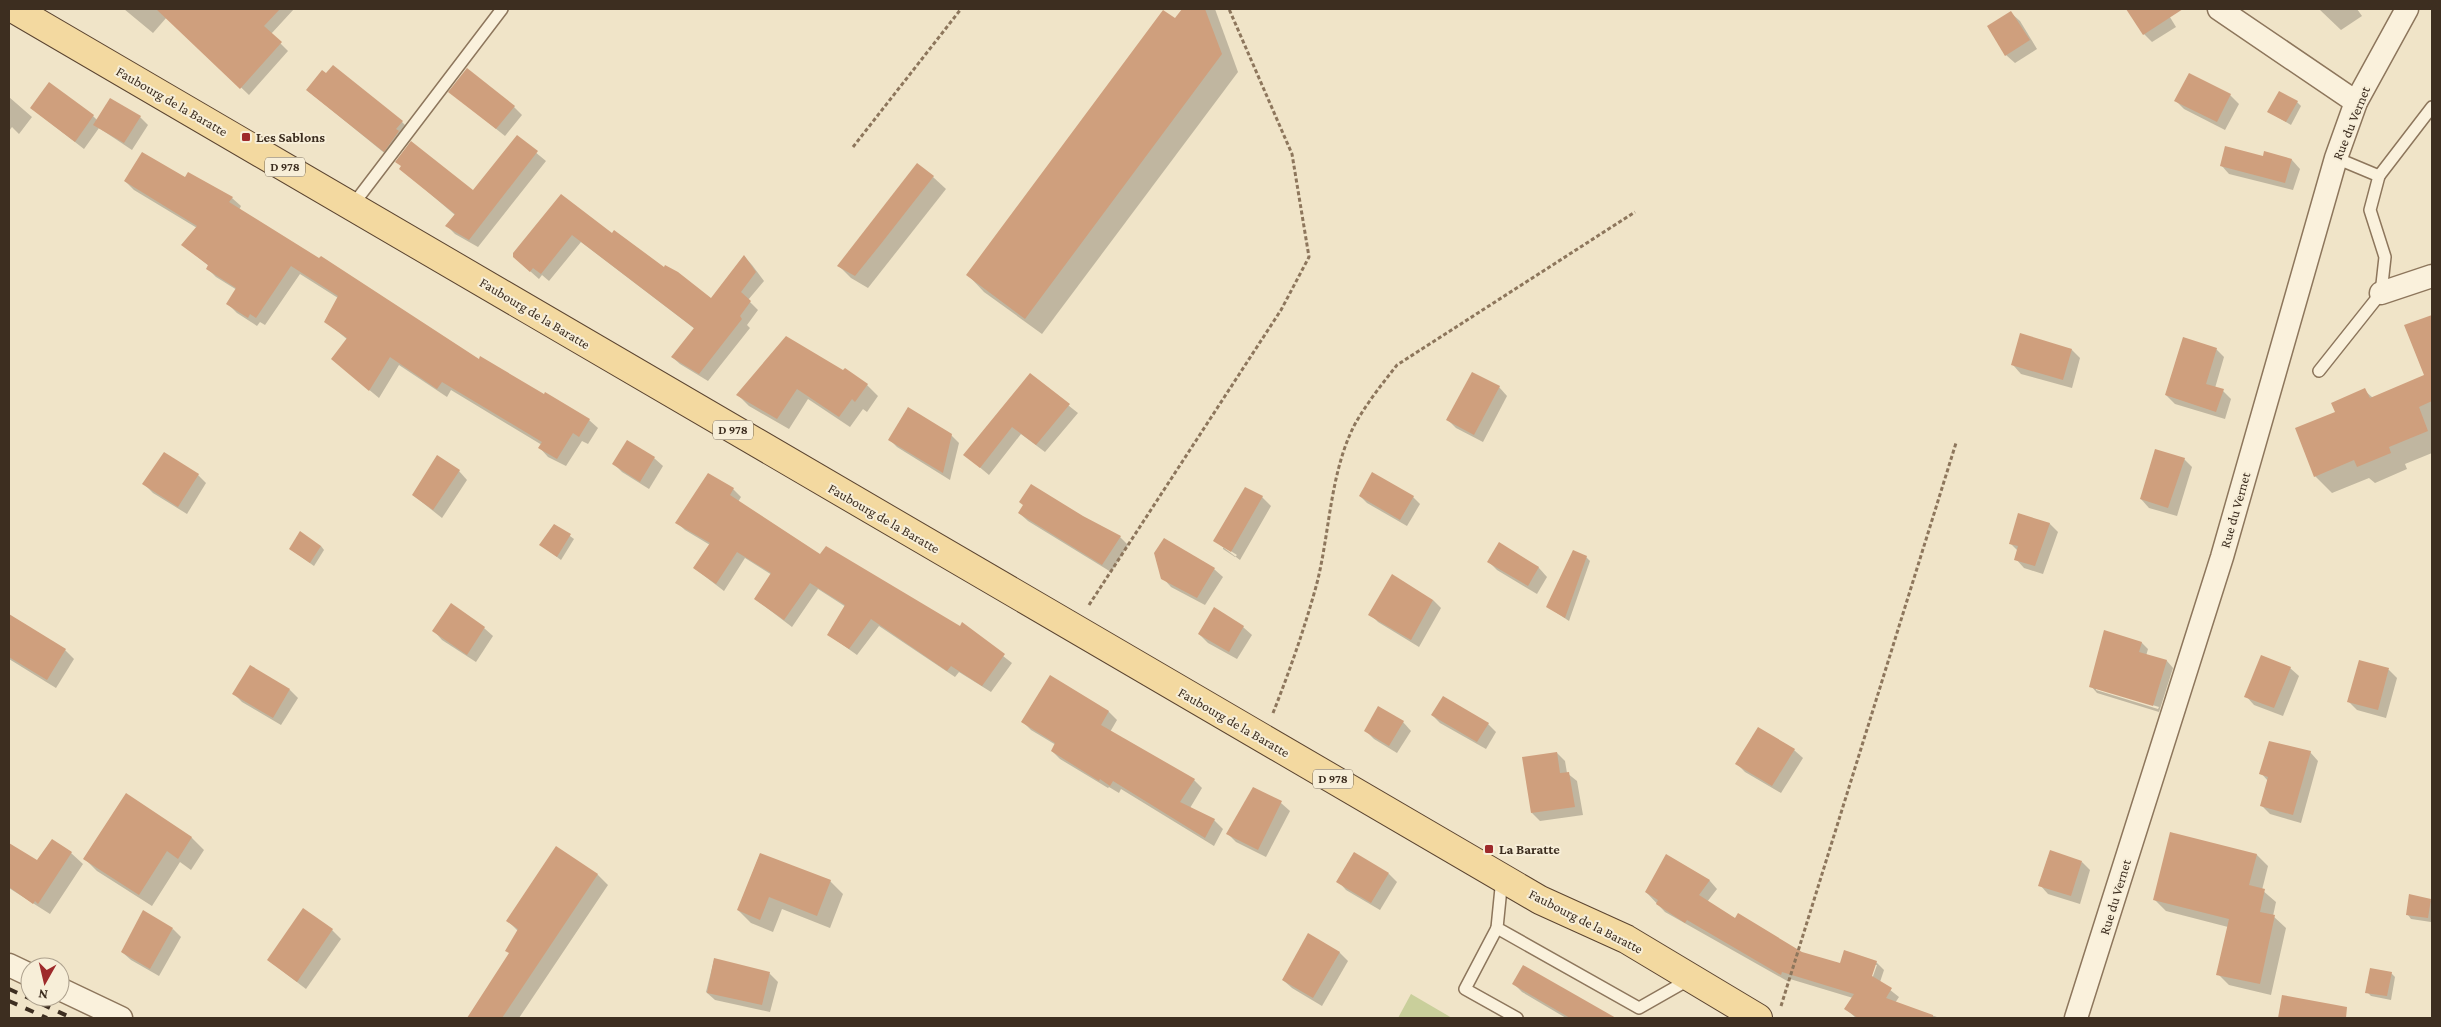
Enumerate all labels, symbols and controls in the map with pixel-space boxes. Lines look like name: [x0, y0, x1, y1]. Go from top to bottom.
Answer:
street label: Faubourg de la Baratte: [114, 63, 230, 139]
street label: Rue du Vernet: [2329, 83, 2373, 162]
place label: Les Sablons: [256, 129, 325, 145]
marker: Les Sablons: [240, 131, 252, 143]
road number: D 978: [265, 158, 305, 176]
street label: Faubourg de la Baratte: [477, 274, 593, 352]
road number: D 978: [713, 420, 753, 440]
street label: Rue du Vernet: [2217, 470, 2254, 550]
street label: Faubourg de la Baratte: [826, 480, 942, 556]
street label: Faubourg de la Baratte: [1176, 684, 1292, 760]
road number: D 978: [1313, 770, 1353, 789]
place label: La Baratte: [1499, 841, 1560, 857]
marker: La Baratte: [1483, 843, 1495, 855]
street label: Rue du Vernet: [2096, 857, 2134, 937]
street label: Faubourg de la Baratte: [1526, 885, 1646, 957]
north arrow: [20, 957, 70, 1007]
text: N: [37, 986, 49, 1003]

